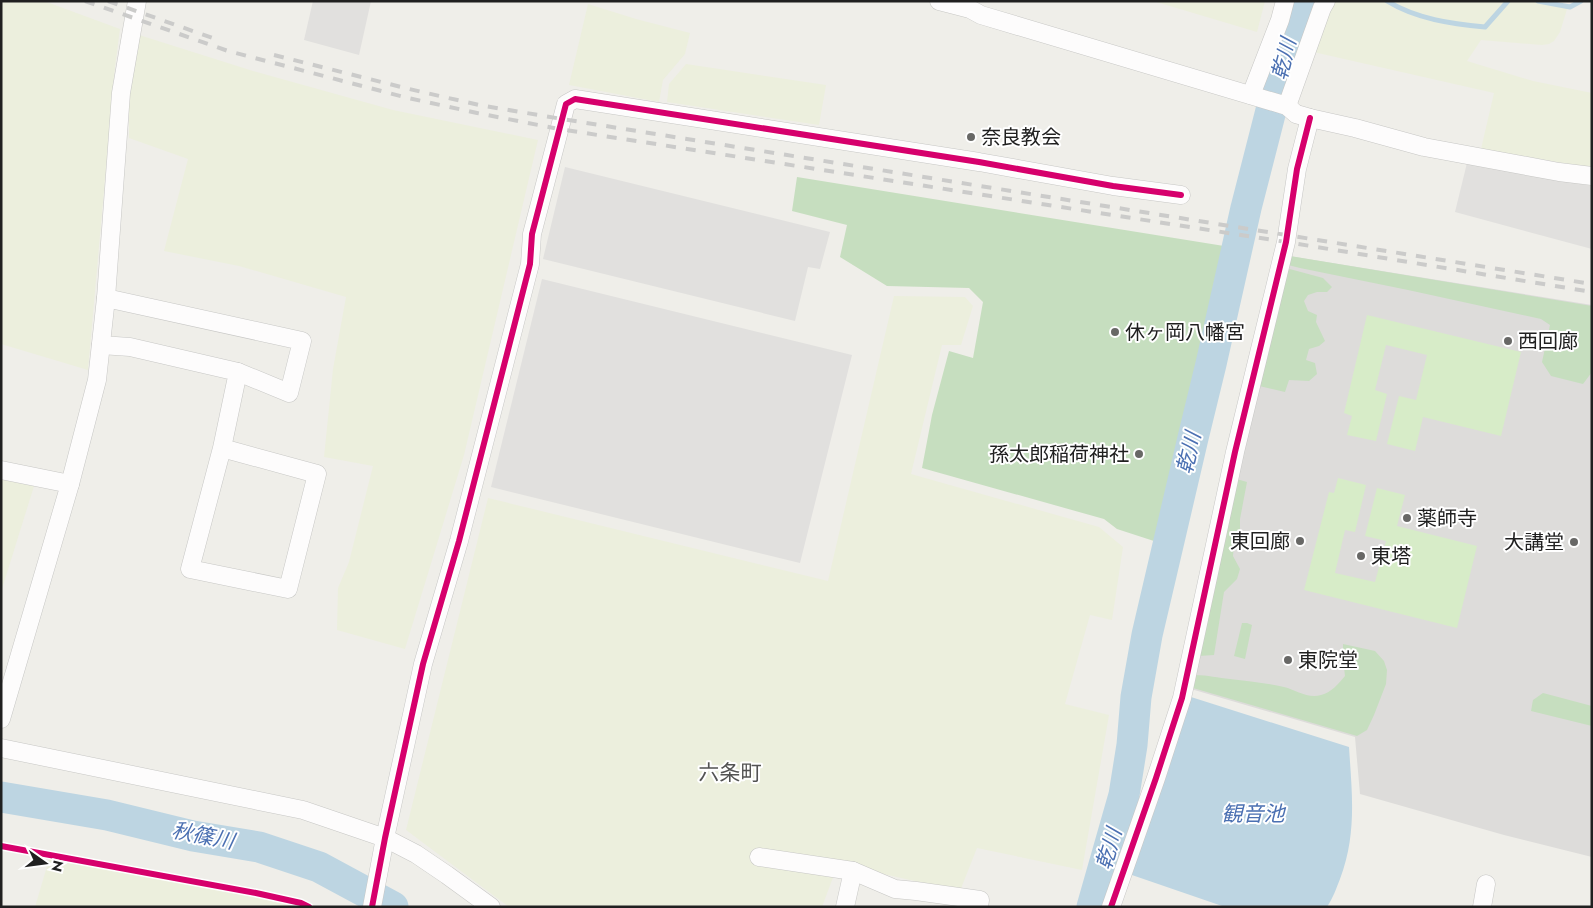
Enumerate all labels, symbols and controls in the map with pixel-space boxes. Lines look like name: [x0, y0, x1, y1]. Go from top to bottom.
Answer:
water label: 乾川: [1264, 33, 1304, 83]
place label: 奈良教会: [981, 123, 1061, 152]
marker: 奈良教会: [965, 131, 977, 143]
place label: 休ヶ岡八幡宮: [1125, 318, 1245, 347]
marker: 休ヶ岡八幡宮: [1109, 326, 1121, 338]
place label: 西回廊: [1518, 327, 1578, 356]
marker: 西回廊: [1502, 335, 1514, 347]
water label: 乾川: [1170, 427, 1209, 477]
place label: 孫太郎稲荷神社: [989, 440, 1129, 469]
marker: 孫太郎稲荷神社: [1133, 448, 1145, 460]
place label: 薬師寺: [1417, 504, 1477, 533]
marker: 薬師寺: [1401, 512, 1413, 524]
place label: 東回廊: [1230, 527, 1290, 556]
place label: 大講堂: [1504, 528, 1564, 557]
marker: 東回廊: [1294, 535, 1306, 547]
marker: 大講堂: [1568, 536, 1580, 548]
place label: 東塔: [1371, 542, 1411, 571]
marker: 東塔: [1355, 550, 1367, 562]
place label: 東院堂: [1298, 646, 1358, 675]
marker: 東院堂: [1282, 654, 1294, 666]
district label: 六条町: [699, 758, 762, 788]
water label: 観音池: [1222, 799, 1286, 829]
water label: 秋篠川: [169, 815, 239, 857]
water label: 乾川: [1089, 823, 1130, 873]
north arrow: [20, 838, 70, 888]
text: N: [47, 858, 69, 874]

